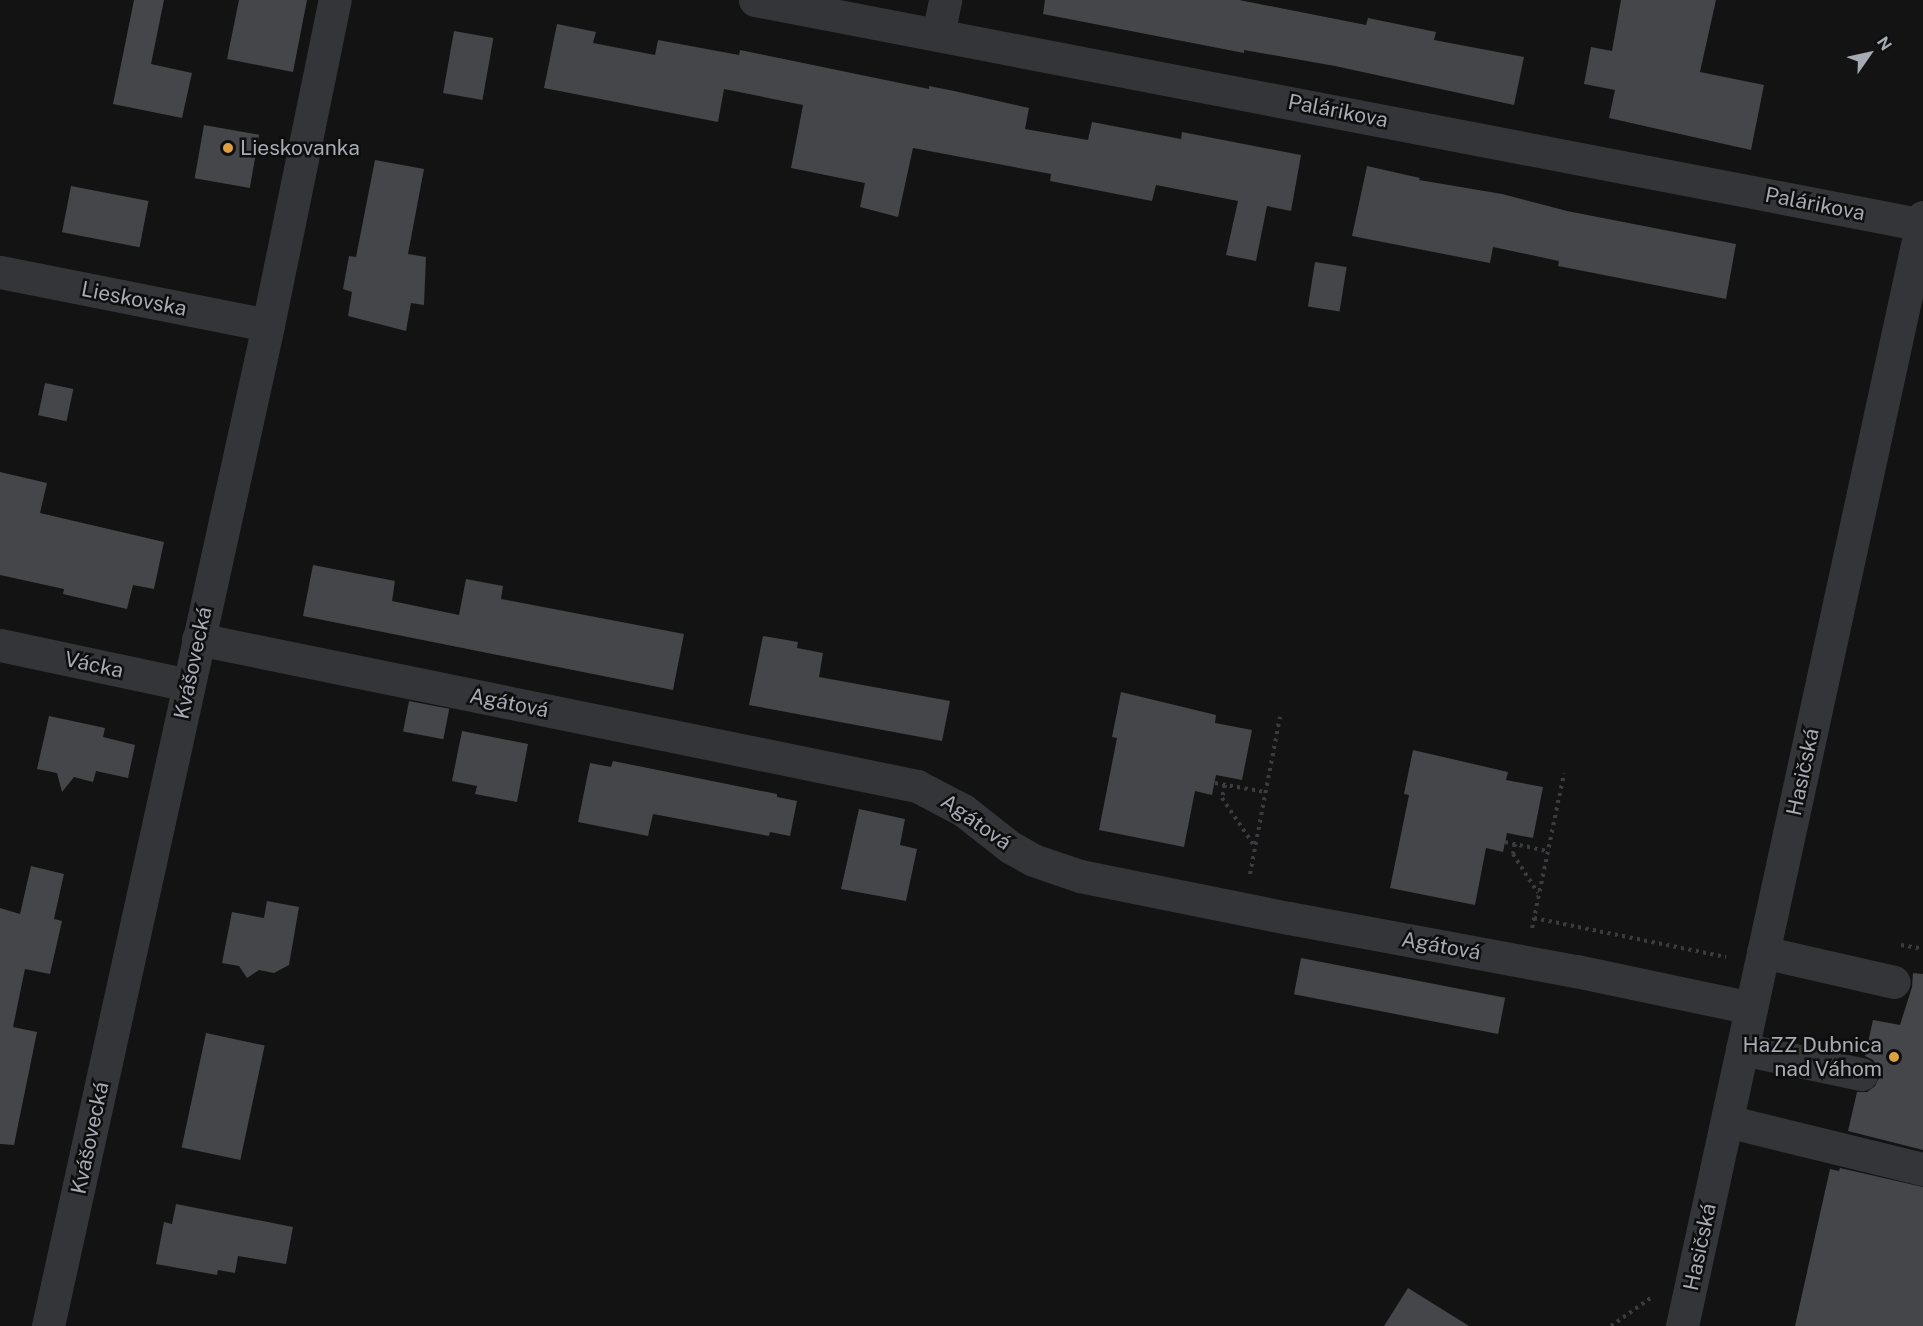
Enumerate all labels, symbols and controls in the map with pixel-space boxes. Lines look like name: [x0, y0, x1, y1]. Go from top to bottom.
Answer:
north arrow: [1839, 24, 1899, 84]
text: N: [1873, 33, 1896, 54]
street label: Palárikova: [1286, 89, 1390, 133]
place label: Lieskovanka: [240, 135, 360, 161]
marker: Lieskovanka: [221, 141, 235, 155]
street label: Palárikova: [1763, 182, 1867, 226]
street label: Lieskovska: [79, 276, 189, 322]
street label: Kvášovecká: [169, 604, 217, 722]
street label: Vácka: [62, 647, 126, 683]
street label: Agátová: [467, 683, 551, 723]
street label: Hasičská: [1781, 726, 1825, 818]
street label: Agátová: [936, 789, 1016, 855]
street label: Agátová: [1399, 927, 1483, 965]
place label: HaZZ Dubnica nad Váhom: [1743, 1032, 1882, 1082]
marker: HaZZ Dubnica nad Váhom: [1887, 1050, 1901, 1064]
street label: Kvášovecká: [66, 1079, 114, 1197]
street label: Hasičská: [1678, 1201, 1722, 1293]

